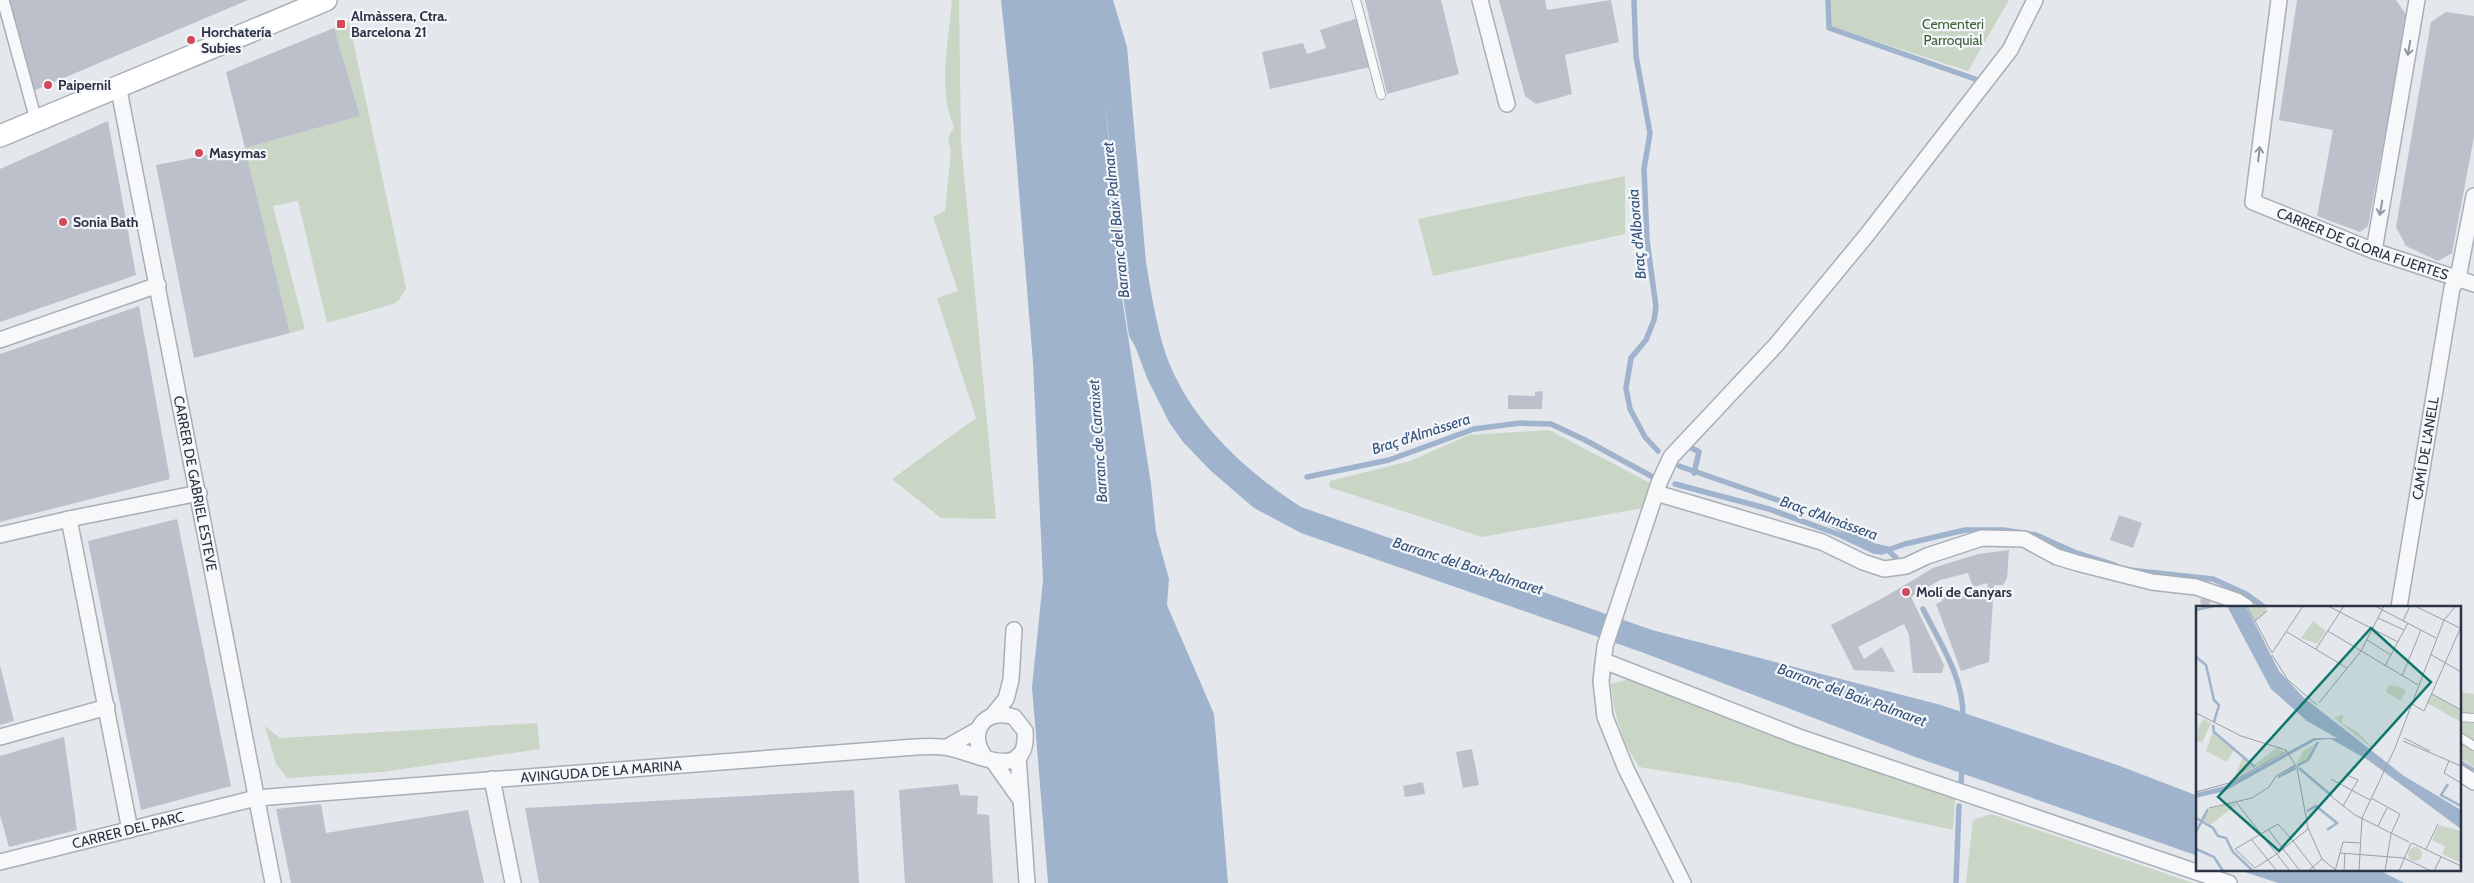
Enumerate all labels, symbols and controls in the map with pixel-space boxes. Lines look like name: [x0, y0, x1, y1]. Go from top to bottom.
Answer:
place label: Almàssera, Ctra. Barcelona 21: [351, 7, 447, 41]
park label: Cementeri Parroquial: [1922, 15, 1984, 49]
marker: Almàssera, Ctra. Barcelona 21: [335, 18, 347, 30]
place label: Horchatería Subies: [201, 23, 271, 57]
marker: Horchatería Subies: [185, 34, 197, 46]
one-way arrow: [2403, 40, 2413, 56]
place label: Paipernil: [58, 76, 111, 94]
marker: Paipernil: [42, 79, 54, 91]
water label: Barranc del Baix Palmaret: [1099, 141, 1133, 299]
place label: Masymas: [209, 144, 266, 162]
one-way arrow: [2254, 146, 2264, 162]
marker: Masymas: [193, 147, 205, 159]
water label: Braç d'Alboraia: [1624, 188, 1650, 280]
one-way arrow: [2376, 200, 2386, 216]
street label: CARRER DE GLORIA FUERTES: [2274, 203, 2451, 284]
place label: Sonia Bath: [73, 213, 138, 231]
marker: Sonia Bath: [57, 216, 69, 228]
water label: Barranc de Carraixet: [1085, 378, 1111, 503]
street label: CARRER DE GABRIEL ESTEVE: [170, 394, 221, 573]
street label: CAMÍ DE L'ANELL: [2408, 395, 2443, 501]
water label: Braç d'Almàssera: [1369, 410, 1473, 458]
water label: Braç d'Almàssera: [1778, 492, 1880, 544]
water label: Barranc del Baix Palmaret: [1391, 533, 1546, 599]
place label: Molí de Canyars: [1916, 583, 2012, 601]
marker: Molí de Canyars: [1900, 586, 1912, 598]
inset map: [2196, 606, 2462, 870]
water label: Barranc del Baix Palmaret: [1775, 660, 1929, 730]
street label: AVINGUDA DE LA MARINA: [520, 756, 683, 787]
street label: CARRER DEL PARC: [70, 807, 186, 853]

